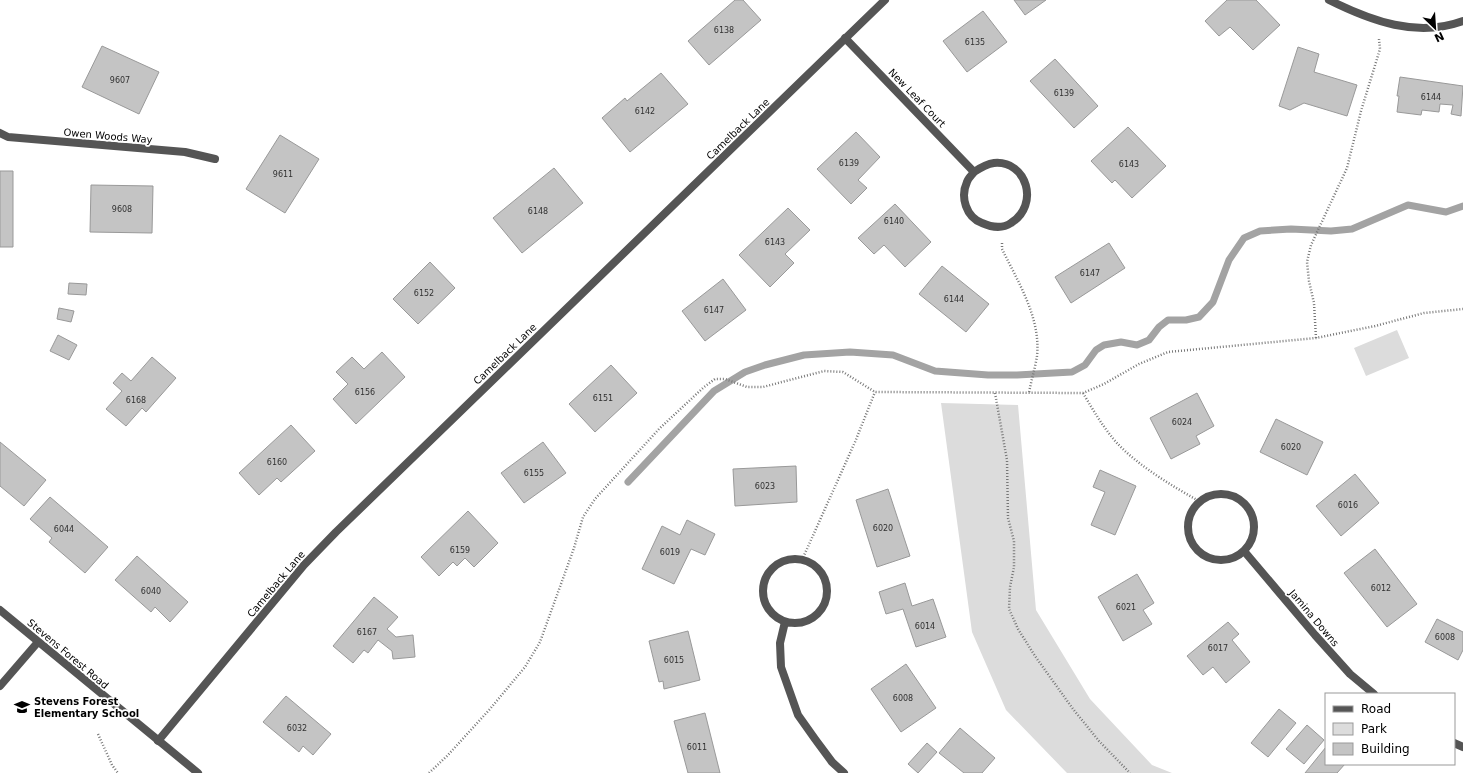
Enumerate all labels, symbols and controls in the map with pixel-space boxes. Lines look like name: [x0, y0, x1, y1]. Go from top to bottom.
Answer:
north arrow: [1415, 8, 1455, 48]
house number: 6138: [714, 26, 734, 35]
text: N: [1432, 29, 1446, 44]
house number: 6135: [965, 38, 985, 47]
street label: New Leaf Court: [886, 67, 948, 130]
house number: 9607: [110, 76, 130, 85]
house number: 6139: [1054, 89, 1074, 98]
house number: 6144: [1421, 93, 1441, 102]
street label: Camelback Lane: [704, 96, 772, 162]
house number: 6142: [635, 107, 655, 116]
street label: Owen Woods Way: [63, 127, 153, 145]
house number: 6139: [839, 159, 859, 168]
house number: 6143: [1119, 160, 1139, 169]
house number: 9611: [273, 170, 293, 179]
house number: 9608: [112, 205, 132, 214]
house number: 6148: [528, 207, 548, 216]
house number: 6140: [884, 217, 904, 226]
house number: 6143: [765, 238, 785, 247]
house number: 6147: [1080, 269, 1100, 278]
house number: 6152: [414, 289, 434, 298]
house number: 6144: [944, 295, 964, 304]
house number: 6147: [704, 306, 724, 315]
street label: Camelback Lane: [471, 321, 539, 387]
house number: 6156: [355, 388, 375, 397]
house number: 6151: [593, 394, 613, 403]
house number: 6168: [126, 396, 146, 405]
house number: 6024: [1172, 418, 1192, 427]
house number: 6020: [1281, 443, 1301, 452]
house number: 6160: [267, 458, 287, 467]
house number: 6155: [524, 469, 544, 478]
house number: 6023: [755, 482, 775, 491]
house number: 6016: [1338, 501, 1358, 510]
house number: 6020: [873, 524, 893, 533]
house number: 6044: [54, 525, 74, 534]
house number: 6159: [450, 546, 470, 555]
house number: 6019: [660, 548, 680, 557]
street label: Camelback Lane: [245, 549, 307, 619]
house number: 6012: [1371, 584, 1391, 593]
house number: 6040: [141, 587, 161, 596]
street label: Jamina Downs: [1286, 587, 1341, 649]
house number: 6021: [1116, 603, 1136, 612]
street label: Stevens Forest Road: [25, 617, 111, 691]
house number: 6014: [915, 622, 935, 631]
house number: 6167: [357, 628, 377, 637]
house number: 6008: [1435, 633, 1455, 642]
house number: 6017: [1208, 644, 1228, 653]
house number: 6015: [664, 656, 684, 665]
legend: [1325, 693, 1455, 765]
house number: 6008: [893, 694, 913, 703]
place label: Stevens Forest Elementary School: [34, 696, 139, 719]
school or university icon: Stevens Forest Elementary School: [13, 698, 31, 716]
text: Road: [1361, 702, 1391, 716]
text: Park: [1361, 722, 1387, 736]
house number: 6032: [287, 724, 307, 733]
text: Building: [1361, 742, 1410, 756]
house number: 6011: [687, 743, 707, 752]

